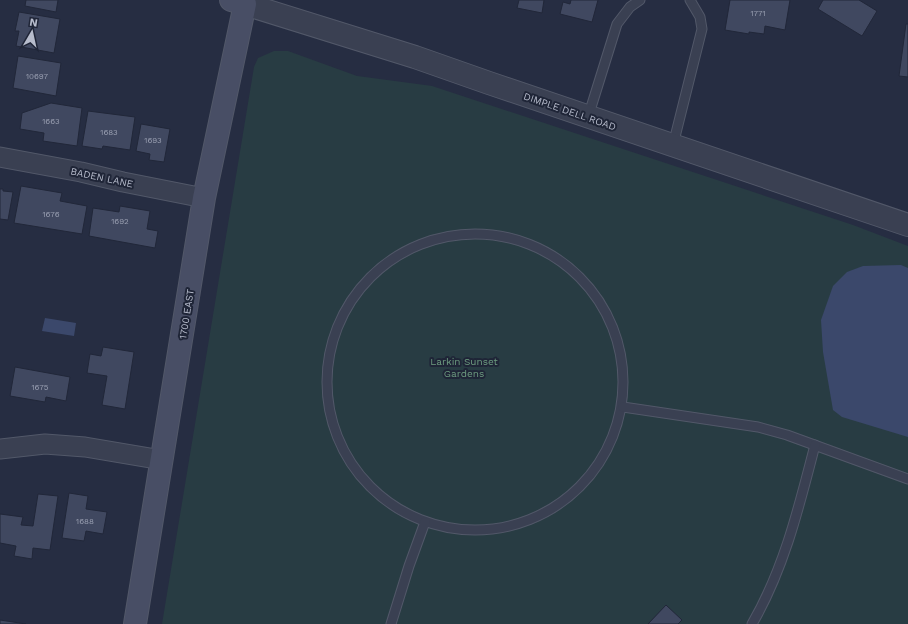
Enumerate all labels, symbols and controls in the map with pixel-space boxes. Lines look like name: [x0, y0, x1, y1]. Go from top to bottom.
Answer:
house number: 1771: [750, 9, 766, 18]
north arrow: [12, 12, 52, 52]
text: N: [28, 16, 39, 30]
house number: 10697: [26, 72, 49, 81]
street label: DIMPLE DELL ROAD: [522, 90, 617, 132]
house number: 1663: [42, 117, 60, 126]
house number: 1683: [100, 128, 118, 137]
house number: 1693: [144, 136, 162, 145]
street label: BADEN LANE: [70, 165, 134, 189]
house number: 1676: [42, 210, 60, 219]
house number: 1692: [111, 217, 129, 226]
street label: 1700 EAST: [177, 288, 196, 340]
park label: Larkin Sunset Gardens: [430, 356, 499, 379]
house number: 1675: [31, 383, 49, 392]
house number: 1688: [76, 517, 94, 526]

